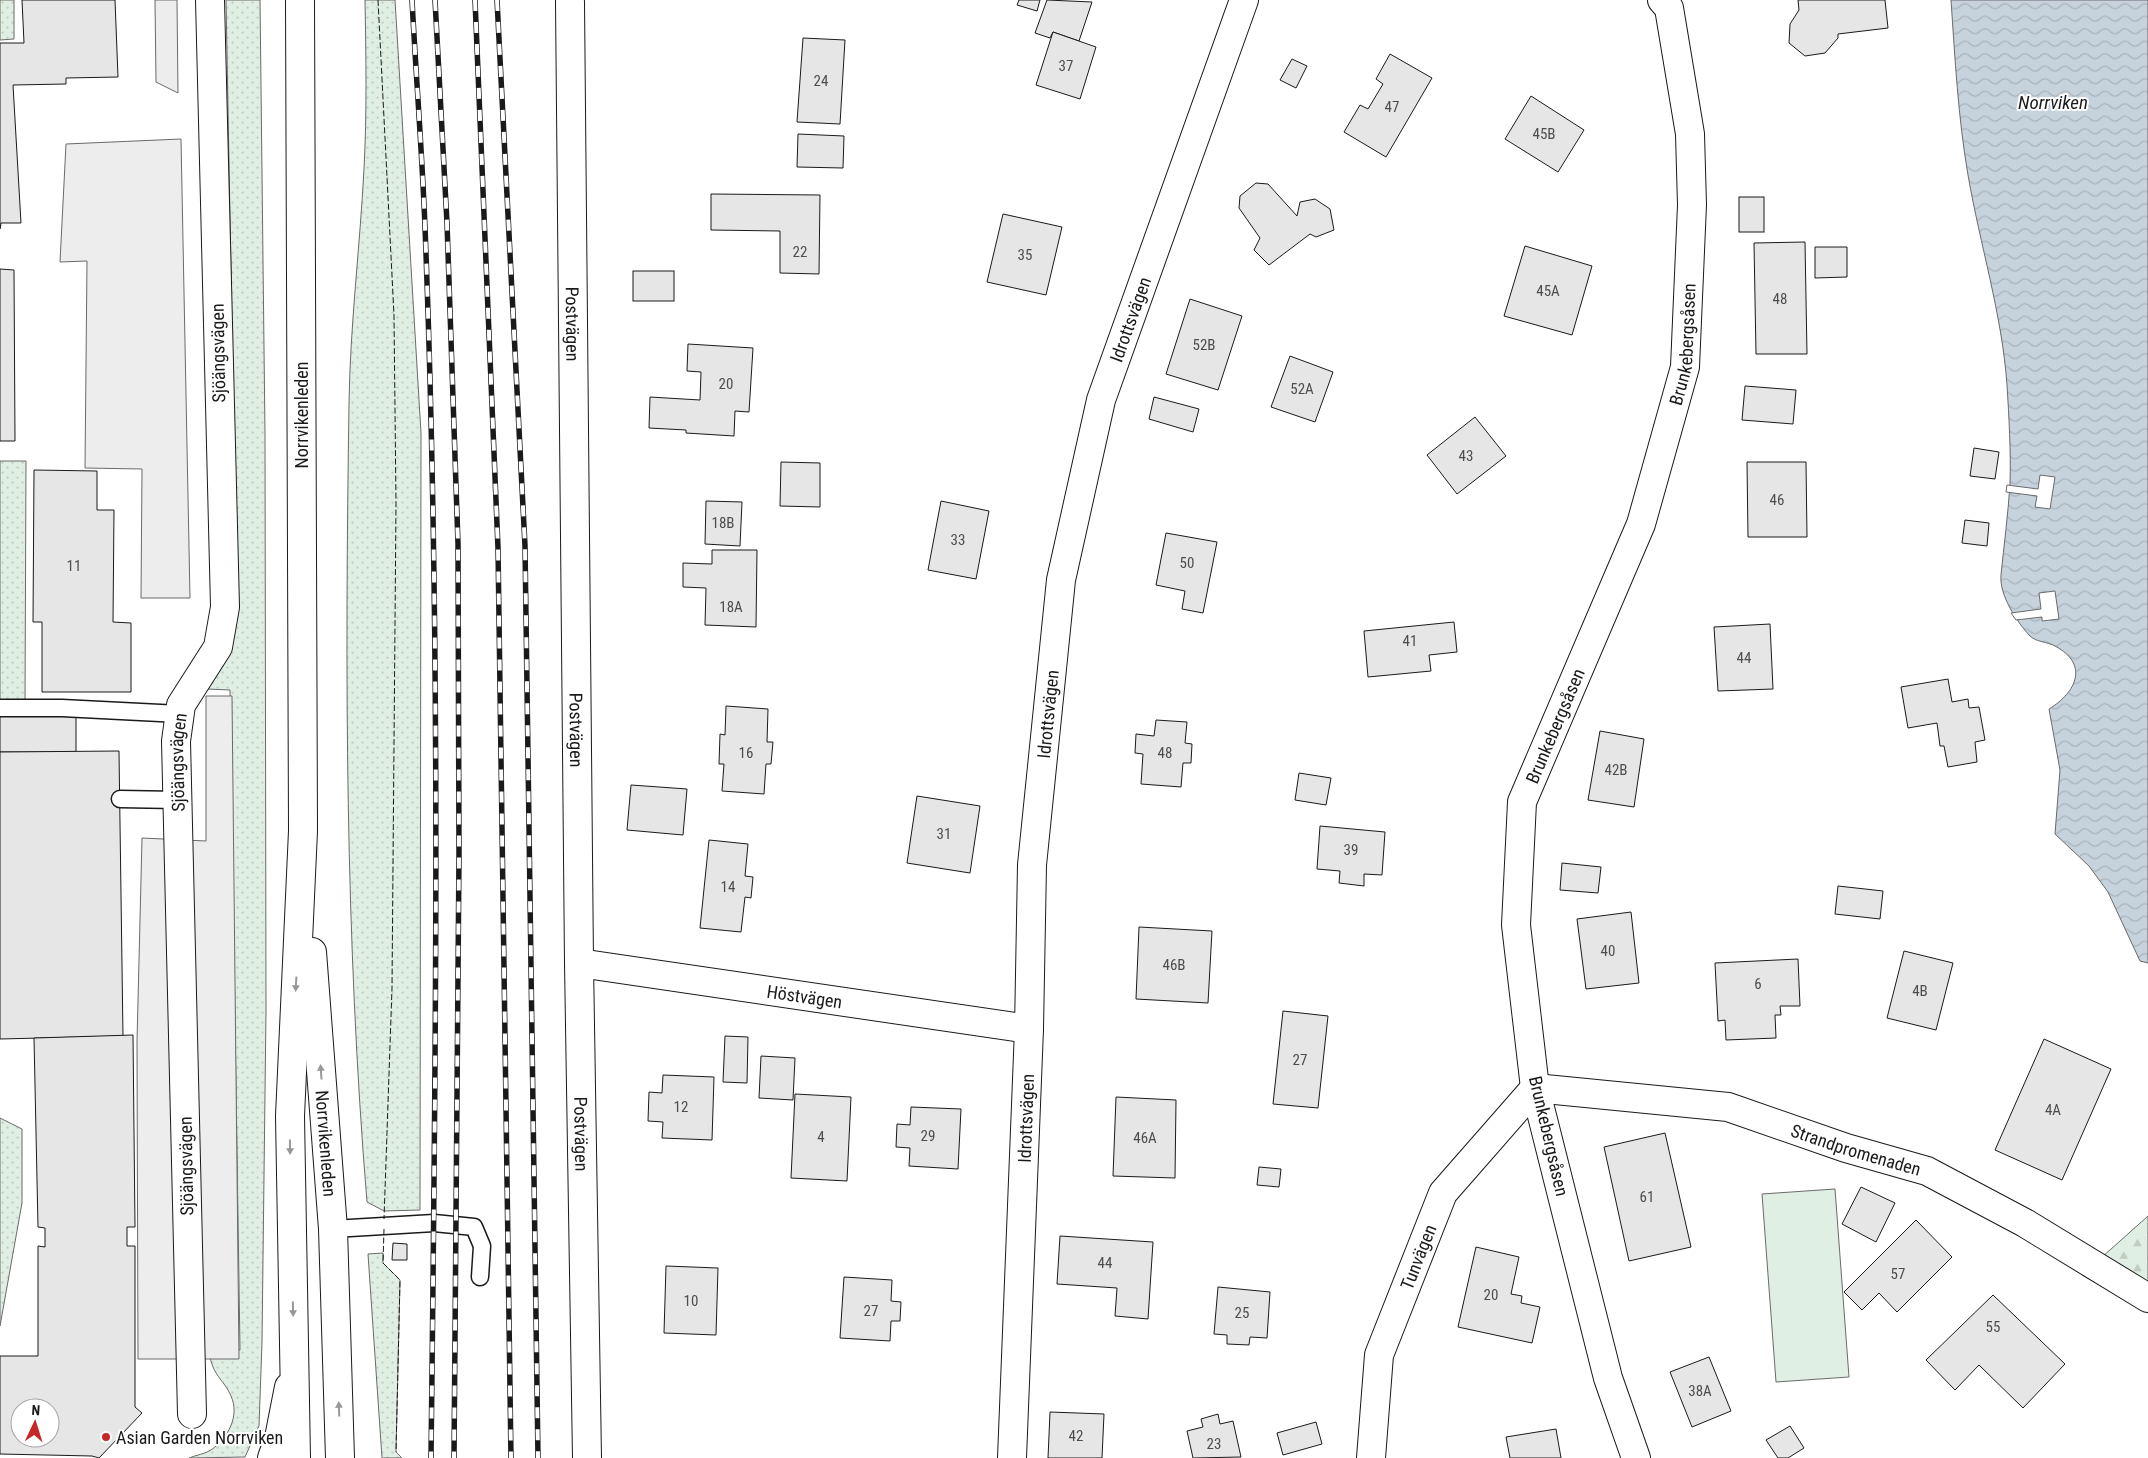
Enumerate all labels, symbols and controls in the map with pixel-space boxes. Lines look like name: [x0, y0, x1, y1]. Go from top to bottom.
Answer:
house number: 37: [1059, 57, 1073, 75]
house number: 24: [814, 72, 828, 90]
water label: Norrviken: [2018, 91, 2088, 114]
house number: 47: [1385, 98, 1399, 116]
house number: 45B: [1533, 125, 1556, 143]
house number: 22: [793, 243, 807, 261]
house number: 35: [1018, 246, 1032, 264]
street label: Idrottsvägen: [1105, 274, 1155, 365]
house number: 45A: [1536, 282, 1560, 300]
street label: Brunkebergsåsen: [1664, 283, 1699, 407]
street label: Postvägen: [562, 287, 584, 361]
house number: 48: [1773, 290, 1787, 308]
street label: Sjöängsvägen: [207, 303, 229, 403]
house number: 52B: [1193, 336, 1216, 354]
street label: Norrvikenleden: [291, 362, 312, 468]
house number: 20: [719, 375, 733, 393]
house number: 52A: [1290, 380, 1314, 398]
house number: 43: [1459, 447, 1473, 465]
house number: 46: [1770, 491, 1784, 509]
house number: 18B: [712, 514, 735, 532]
house number: 33: [951, 531, 965, 549]
house number: 50: [1180, 554, 1194, 572]
house number: 11: [67, 557, 81, 575]
house number: 18A: [719, 598, 743, 616]
house number: 41: [1403, 632, 1417, 650]
house number: 44: [1737, 649, 1751, 667]
street label: Brunkebergsåsen: [1521, 665, 1588, 786]
street label: Idrottsvägen: [1032, 669, 1062, 759]
street label: Postvägen: [566, 693, 588, 767]
street label: Sjöängsvägen: [165, 711, 190, 812]
house number: 16: [739, 744, 753, 762]
house number: 48: [1158, 744, 1172, 762]
house number: 42B: [1605, 761, 1628, 779]
house number: 31: [937, 825, 951, 843]
house number: 39: [1344, 841, 1358, 859]
house number: 14: [721, 878, 735, 896]
house number: 40: [1601, 942, 1615, 960]
house number: 46B: [1163, 956, 1186, 974]
house number: 6: [1754, 975, 1762, 993]
one-way arrow: [292, 977, 300, 993]
street label: Höstvägen: [765, 980, 844, 1012]
house number: 4B: [1912, 982, 1928, 1000]
house number: 27: [1293, 1051, 1307, 1069]
one-way arrow: [317, 1064, 325, 1080]
street label: Idrottsvägen: [1013, 1073, 1038, 1163]
street label: Brunkebergsåsen: [1525, 1074, 1573, 1198]
street label: Norrvikenleden: [312, 1089, 341, 1198]
street label: Postvägen: [571, 1096, 593, 1171]
house number: 12: [674, 1098, 688, 1116]
house number: 4A: [2045, 1101, 2061, 1119]
street label: Sjöängsvägen: [175, 1116, 197, 1216]
street label: Strandpromenaden: [1788, 1119, 1923, 1179]
house number: 29: [921, 1127, 935, 1145]
house number: 4: [817, 1128, 825, 1146]
house number: 46A: [1133, 1129, 1157, 1147]
one-way arrow: [286, 1139, 294, 1155]
house number: 61: [1640, 1188, 1654, 1206]
street label: Tunvägen: [1396, 1221, 1440, 1292]
house number: 44: [1098, 1254, 1112, 1272]
house number: 57: [1891, 1265, 1905, 1283]
house number: 20: [1484, 1286, 1498, 1304]
house number: 10: [684, 1292, 698, 1310]
one-way arrow: [289, 1302, 297, 1318]
house number: 27: [864, 1302, 878, 1320]
house number: 25: [1235, 1304, 1249, 1322]
house number: 55: [1986, 1318, 2000, 1336]
house number: 38A: [1688, 1382, 1712, 1400]
north arrow: [10, 1398, 60, 1448]
one-way arrow: [335, 1401, 343, 1417]
text: N: [31, 1402, 41, 1418]
place label: Asian Garden Norrviken: [116, 1427, 283, 1448]
house number: 42: [1069, 1427, 1083, 1445]
marker: Asian Garden Norrviken: [100, 1431, 112, 1443]
house number: 23: [1207, 1435, 1221, 1453]

